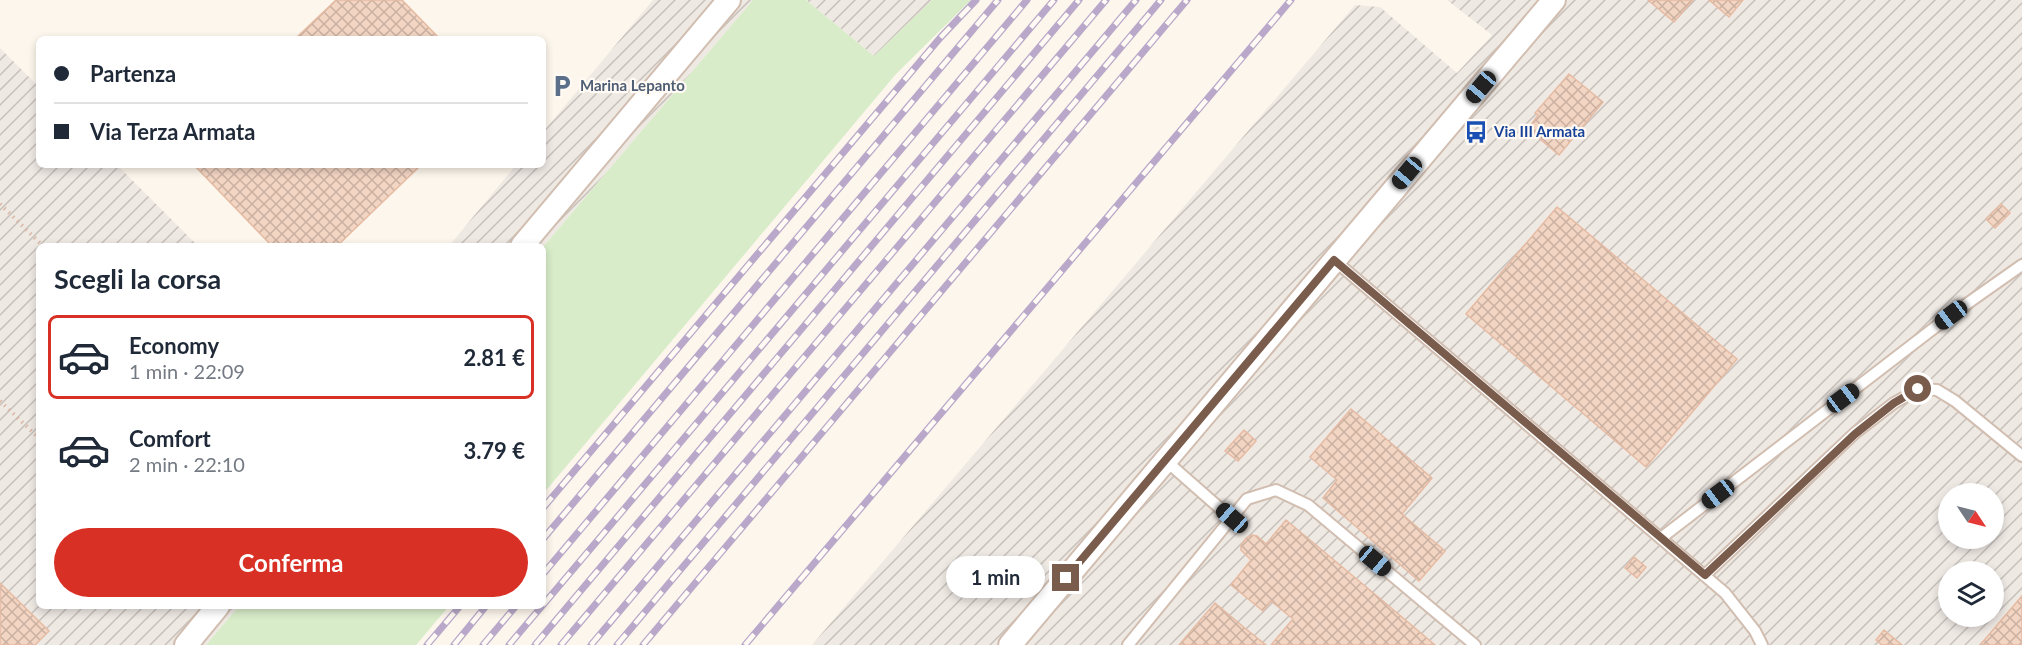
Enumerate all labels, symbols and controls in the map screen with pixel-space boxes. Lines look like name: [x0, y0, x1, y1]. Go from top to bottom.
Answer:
text: Partenza: [90, 60, 176, 87]
car: [1463, 67, 1499, 107]
parking icon: Marina Lepanto: [549, 73, 575, 99]
place label: Marina Lepanto: [580, 76, 685, 94]
text: Via Terza Armata: [90, 118, 255, 145]
bus stop icon: Via III Armata: [1463, 119, 1489, 145]
place label: Via III Armata: [1493, 122, 1585, 140]
car: [1389, 153, 1425, 193]
text: Scegli la corsa: [54, 262, 221, 295]
car: [1931, 297, 1971, 333]
icon: car: [57, 330, 111, 384]
text: Economy: [129, 332, 219, 359]
text: 2.81 €: [463, 344, 525, 371]
text: 1 min · 22:09: [129, 359, 245, 383]
route start: [1904, 375, 1931, 402]
car: [1823, 380, 1863, 416]
icon: car: [57, 423, 111, 477]
text: Comfort: [129, 425, 211, 452]
text: 3.79 €: [463, 437, 525, 464]
text: 2 min · 22:10: [129, 452, 245, 476]
car: [1698, 476, 1738, 512]
north arrow: [1938, 483, 2004, 549]
map controls: [1938, 483, 2004, 627]
car: [1213, 499, 1251, 537]
button: Conferma: [54, 528, 528, 597]
car: [1355, 543, 1395, 579]
callout: 1 min: [946, 557, 1045, 599]
button: layers: [1938, 561, 2004, 627]
route end: [1052, 564, 1079, 591]
text: 1 min: [971, 565, 1020, 589]

